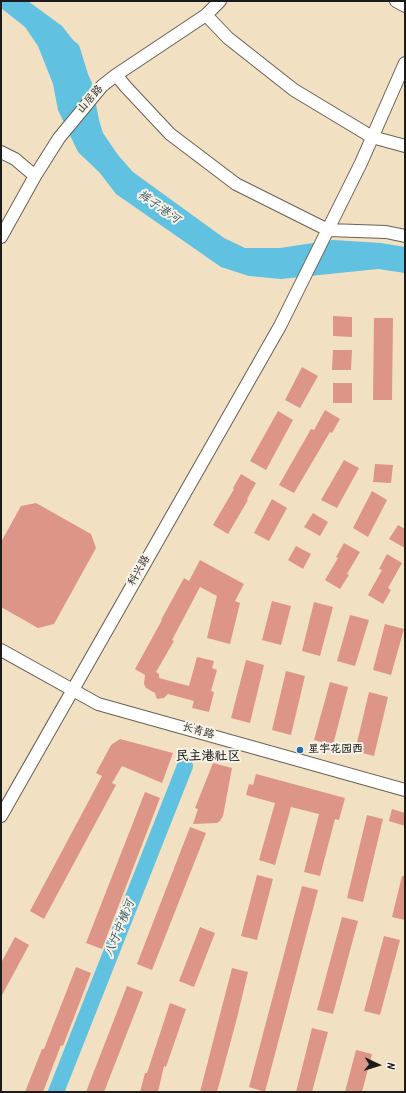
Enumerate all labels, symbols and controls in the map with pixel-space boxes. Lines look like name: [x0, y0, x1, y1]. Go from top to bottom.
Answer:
street label: 山居路: [75, 83, 107, 117]
water label: 裤子港河: [134, 188, 182, 228]
street label: 科兴路: [126, 553, 154, 589]
street label: 长青路: [180, 721, 216, 743]
place label: 星宇花园西: [308, 743, 363, 757]
marker: 星宇花园西: [295, 745, 305, 755]
district label: 民主港社区: [176, 750, 240, 766]
water label: 八圩中横河: [103, 898, 139, 960]
north arrow: [358, 1045, 398, 1085]
text: N: [381, 1062, 399, 1070]

